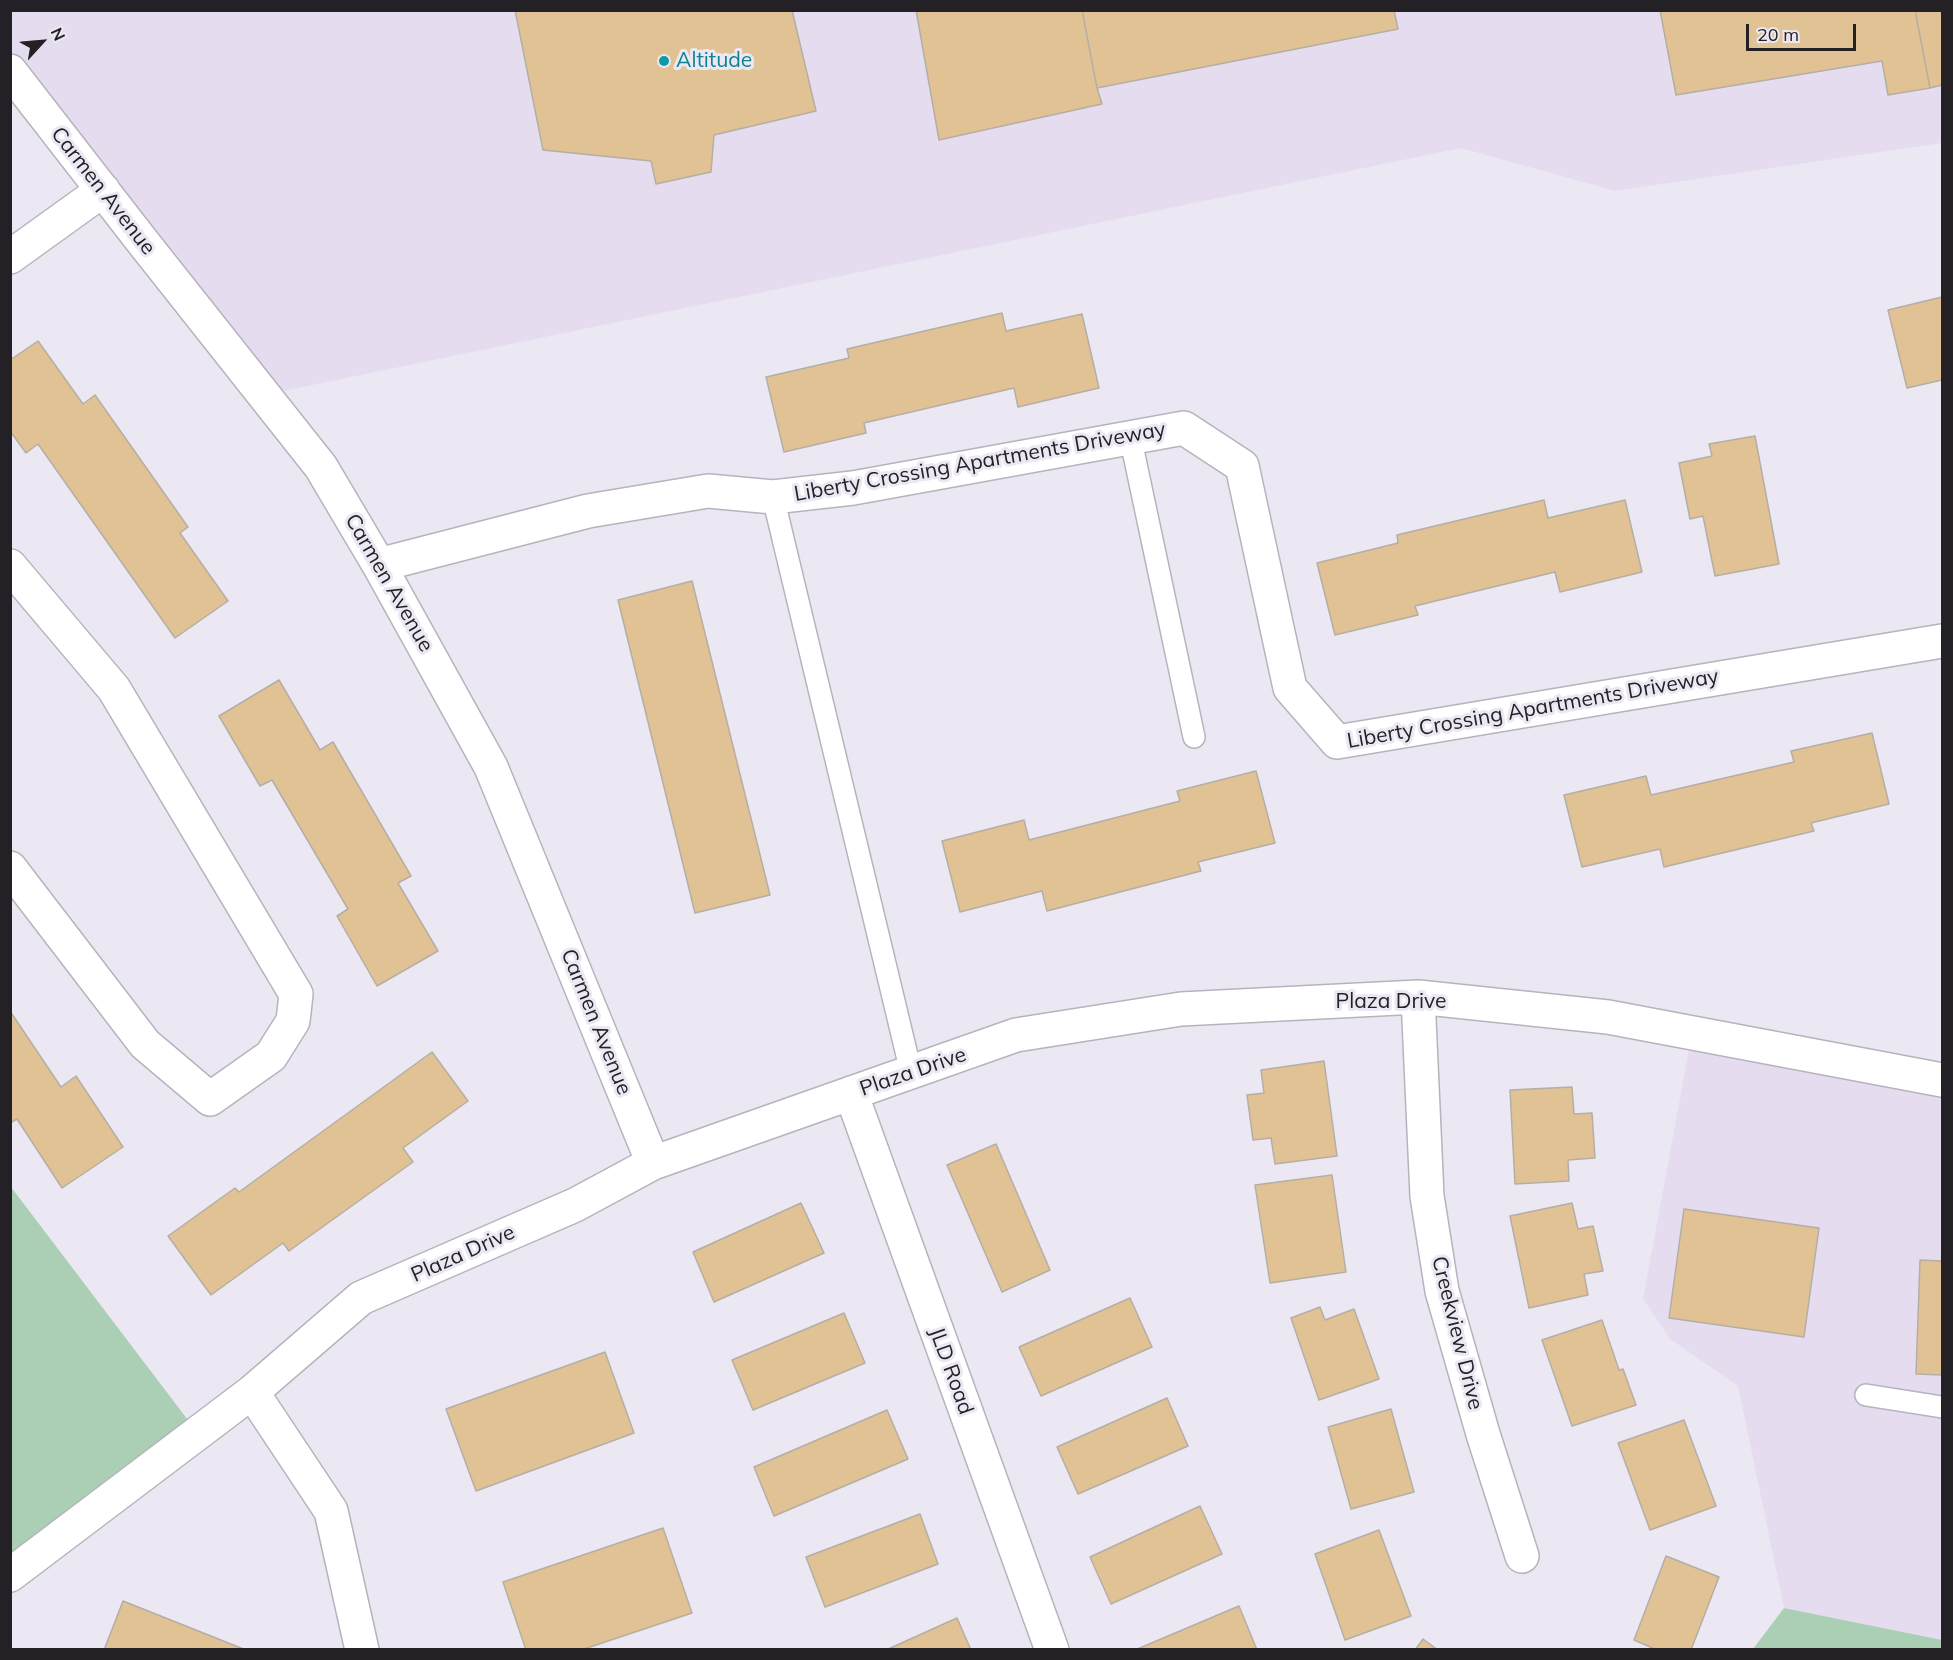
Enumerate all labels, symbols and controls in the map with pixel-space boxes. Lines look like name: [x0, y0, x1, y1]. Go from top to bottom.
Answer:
north arrow: [12, 12, 72, 72]
scale bar: [1749, 12, 1858, 50]
text: 20 m: [1757, 23, 1799, 46]
text: N: [47, 24, 70, 44]
place label: Altitude: [676, 48, 752, 74]
marker: Altitude: [657, 54, 671, 68]
street label: Carmen Avenue: [45, 122, 161, 260]
street label: Liberty Crossing Apartments Driveway: [792, 417, 1168, 507]
street label: Carmen Avenue: [339, 510, 439, 656]
street label: Liberty Crossing Apartments Driveway: [1345, 664, 1721, 754]
street label: Carmen Avenue: [555, 945, 637, 1099]
street label: Plaza Drive: [1336, 989, 1446, 1015]
street label: Plaza Drive: [856, 1042, 970, 1102]
street label: Plaza Drive: [407, 1220, 519, 1288]
street label: Creekview Drive: [1426, 1254, 1488, 1412]
street label: JLD Road: [924, 1324, 978, 1418]

